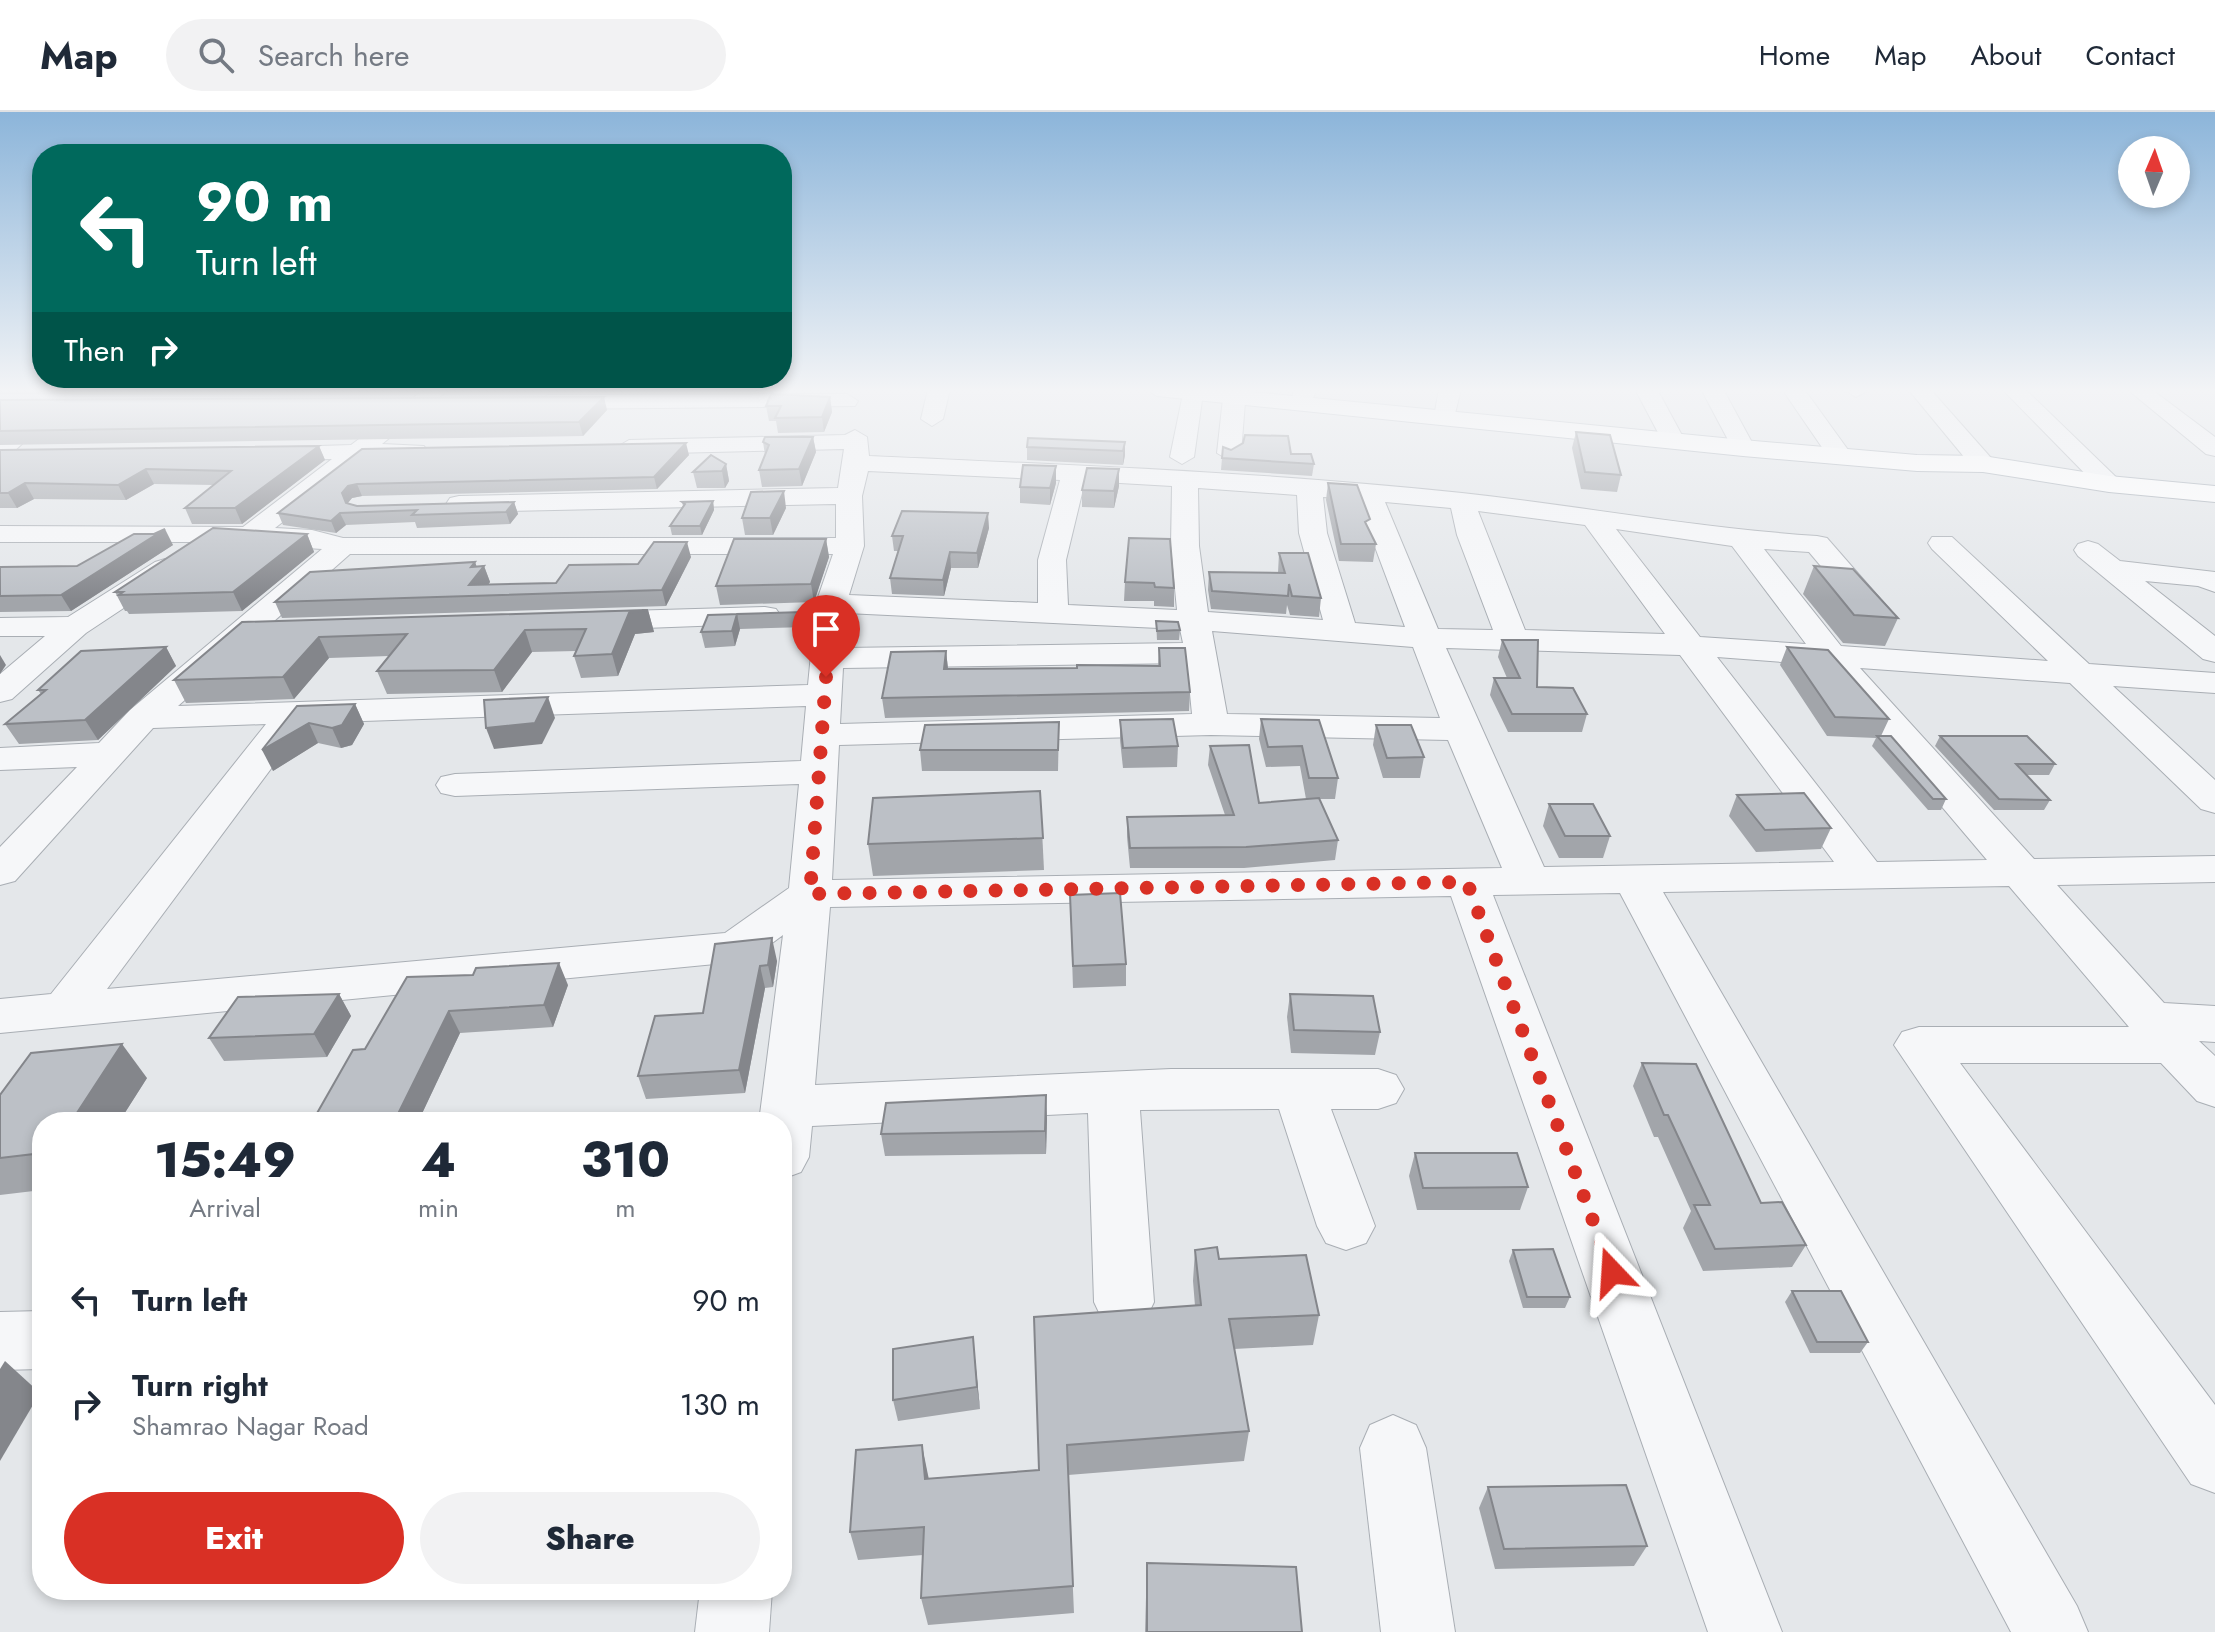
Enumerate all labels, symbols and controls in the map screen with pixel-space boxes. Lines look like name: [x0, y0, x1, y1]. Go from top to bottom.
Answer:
search box: [166, 19, 726, 91]
text: Map: [40, 28, 118, 83]
icon: search: [194, 33, 238, 77]
text: Search here: [258, 34, 410, 77]
text: Home: [1759, 35, 1830, 76]
text: Map: [1874, 35, 1926, 76]
text: About: [1970, 35, 2042, 76]
text: Contact: [2086, 35, 2175, 76]
north arrow: [2118, 136, 2190, 208]
map controls: [2118, 136, 2190, 208]
text: 90 m: [196, 161, 333, 242]
icon: left: [64, 176, 168, 280]
text: Turn left: [196, 236, 317, 288]
icon: right: [141, 328, 185, 372]
text: Then: [64, 329, 125, 372]
pin: [792, 595, 860, 677]
icon: arrive: [804, 607, 848, 651]
text: 15:49: [154, 1126, 296, 1195]
text: 4: [421, 1126, 456, 1195]
text: 310: [581, 1126, 670, 1195]
text: Arrival: [189, 1189, 261, 1227]
text: min: [418, 1189, 459, 1227]
text: m: [615, 1189, 636, 1227]
position arrow: [1570, 1230, 1654, 1314]
icon: left: [64, 1278, 108, 1322]
text: Turn left: [132, 1279, 247, 1322]
text: 90 m: [692, 1279, 760, 1322]
text: Turn right: [132, 1364, 268, 1407]
icon: right: [64, 1382, 108, 1426]
text: 130 m: [680, 1383, 760, 1426]
text: Shamrao Nagar Road: [132, 1407, 369, 1445]
button: Exit: [64, 1492, 404, 1584]
button: Share: [420, 1492, 760, 1584]

